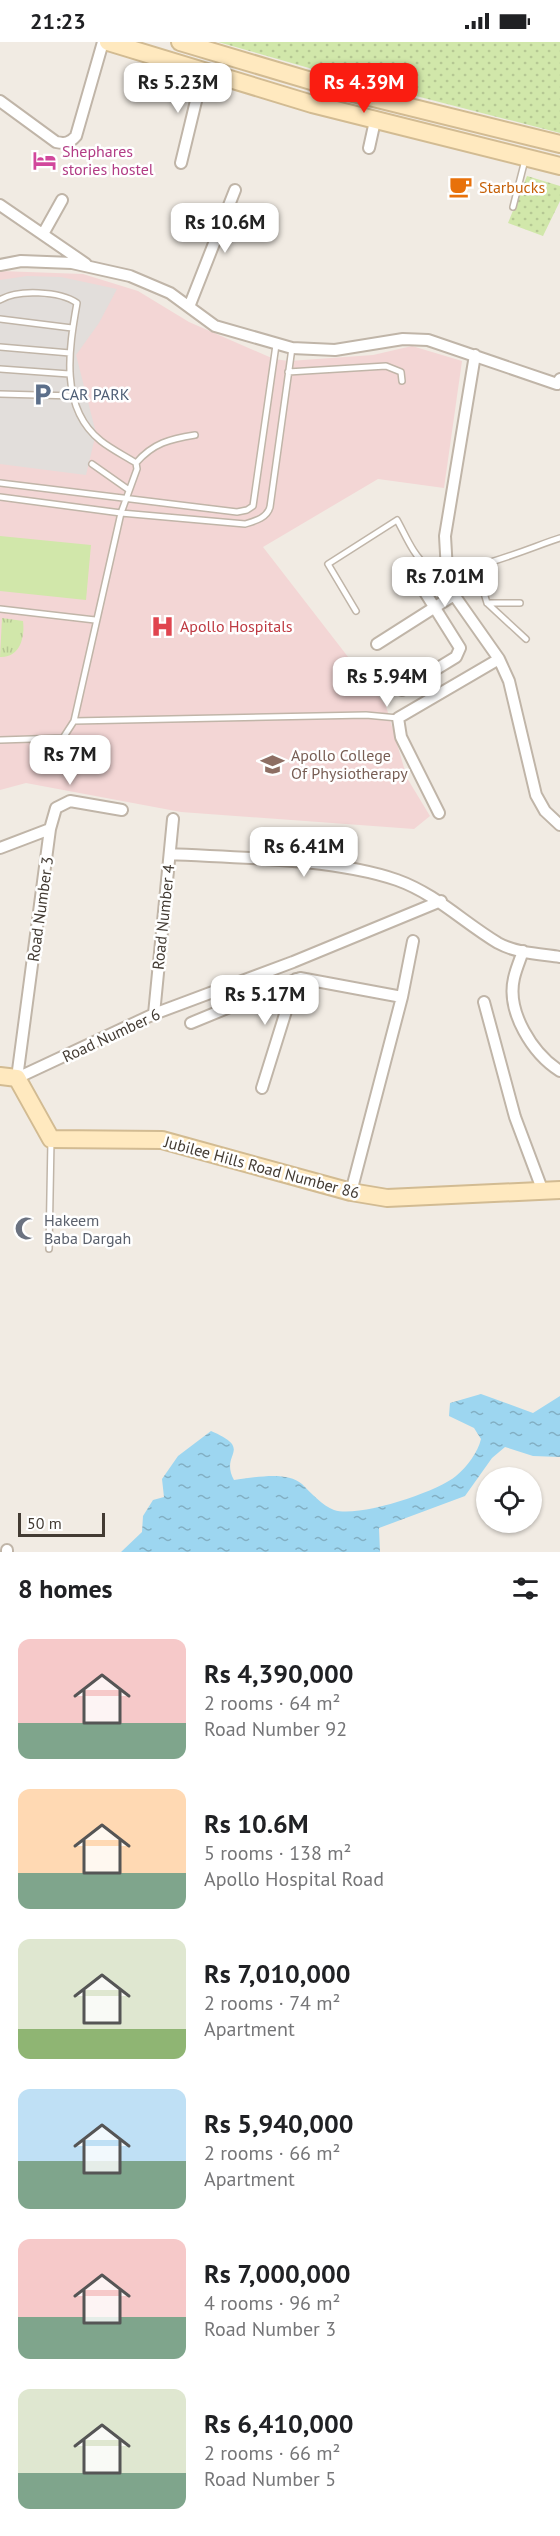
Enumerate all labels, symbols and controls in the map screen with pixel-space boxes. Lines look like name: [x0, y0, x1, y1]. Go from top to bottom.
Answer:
text: 21:23: [30, 7, 86, 35]
pin: Rs 5.23M: [116, 63, 240, 114]
pin: Rs 4.39M: [302, 63, 426, 114]
text: Rs 5.23M: [138, 69, 218, 95]
text: Rs 4.39M: [324, 69, 404, 95]
place label: Shephares stories hostel: [62, 141, 154, 179]
hotel icon: Shephares stories hostel: [31, 147, 57, 173]
cafe icon: Starbucks: [448, 174, 474, 200]
place label: Starbucks: [479, 177, 545, 197]
pin: Rs 10.6M: [163, 203, 287, 254]
text: Rs 10.6M: [185, 209, 265, 235]
parking icon: CAR PARK: [30, 381, 56, 407]
place label: CAR PARK: [61, 384, 130, 404]
pin: Rs 7.01M: [383, 557, 507, 608]
text: Rs 7.01M: [406, 563, 484, 589]
hospital icon: Apollo Hospitals: [149, 613, 175, 639]
place label: Apollo Hospitals: [180, 616, 293, 636]
pin: Rs 5.94M: [325, 657, 449, 708]
text: Rs 5.94M: [347, 663, 427, 689]
pin: Rs 7M: [28, 735, 112, 786]
text: Rs 7M: [44, 741, 96, 767]
place label: Apollo College Of Physiotherapy: [291, 745, 408, 783]
school or university icon: Apollo College Of Physiotherapy: [260, 751, 286, 777]
pin: Rs 6.41M: [242, 827, 366, 878]
text: Rs 6.41M: [264, 833, 344, 859]
street label: Road Number 3: [23, 855, 57, 963]
street label: Road Number 4: [148, 863, 178, 971]
pin: Rs 5.17M: [203, 975, 327, 1026]
text: Rs 5.17M: [225, 981, 305, 1007]
street label: Road Number 6: [59, 1004, 163, 1066]
street label: Jubilee Hills Road Number 86: [161, 1131, 362, 1203]
place label: Hakeem Baba Dargah: [44, 1210, 131, 1248]
mosque icon: Hakeem Baba Dargah: [13, 1216, 39, 1242]
map controls: [476, 1467, 542, 1533]
button: locate: [476, 1467, 542, 1533]
scale bar: [18, 1510, 105, 1538]
text: 50 m: [27, 1513, 62, 1533]
text: 8 homes: [18, 1572, 113, 1605]
icon: filters: [509, 1572, 542, 1605]
text: Rs 4,390,000: [204, 1657, 354, 1690]
icon: home: [66, 1663, 138, 1735]
text: 2 rooms · 64 m²: [204, 1690, 340, 1716]
text: Road Number 92: [204, 1716, 347, 1742]
text: Rs 10.6M: [204, 1807, 309, 1840]
icon: home: [66, 1813, 138, 1885]
text: 5 rooms · 138 m²: [204, 1840, 351, 1866]
text: Apollo Hospital Road: [204, 1866, 384, 1892]
text: Rs 7,010,000: [204, 1957, 350, 1990]
icon: home: [66, 1963, 138, 2035]
text: 2 rooms · 74 m²: [204, 1990, 340, 2016]
text: Apartment: [204, 2016, 295, 2042]
text: Rs 5,940,000: [204, 2107, 354, 2140]
icon: home: [66, 2113, 138, 2185]
text: 2 rooms · 66 m²: [204, 2140, 340, 2166]
text: Apartment: [204, 2166, 295, 2192]
text: Rs 7,000,000: [204, 2257, 350, 2290]
icon: home: [66, 2263, 138, 2335]
text: 4 rooms · 96 m²: [204, 2290, 340, 2316]
text: Road Number 3: [204, 2316, 336, 2342]
text: Rs 6,410,000: [204, 2407, 354, 2440]
icon: home: [66, 2413, 138, 2485]
text: 2 rooms · 66 m²: [204, 2440, 340, 2466]
text: Road Number 5: [204, 2466, 336, 2492]

